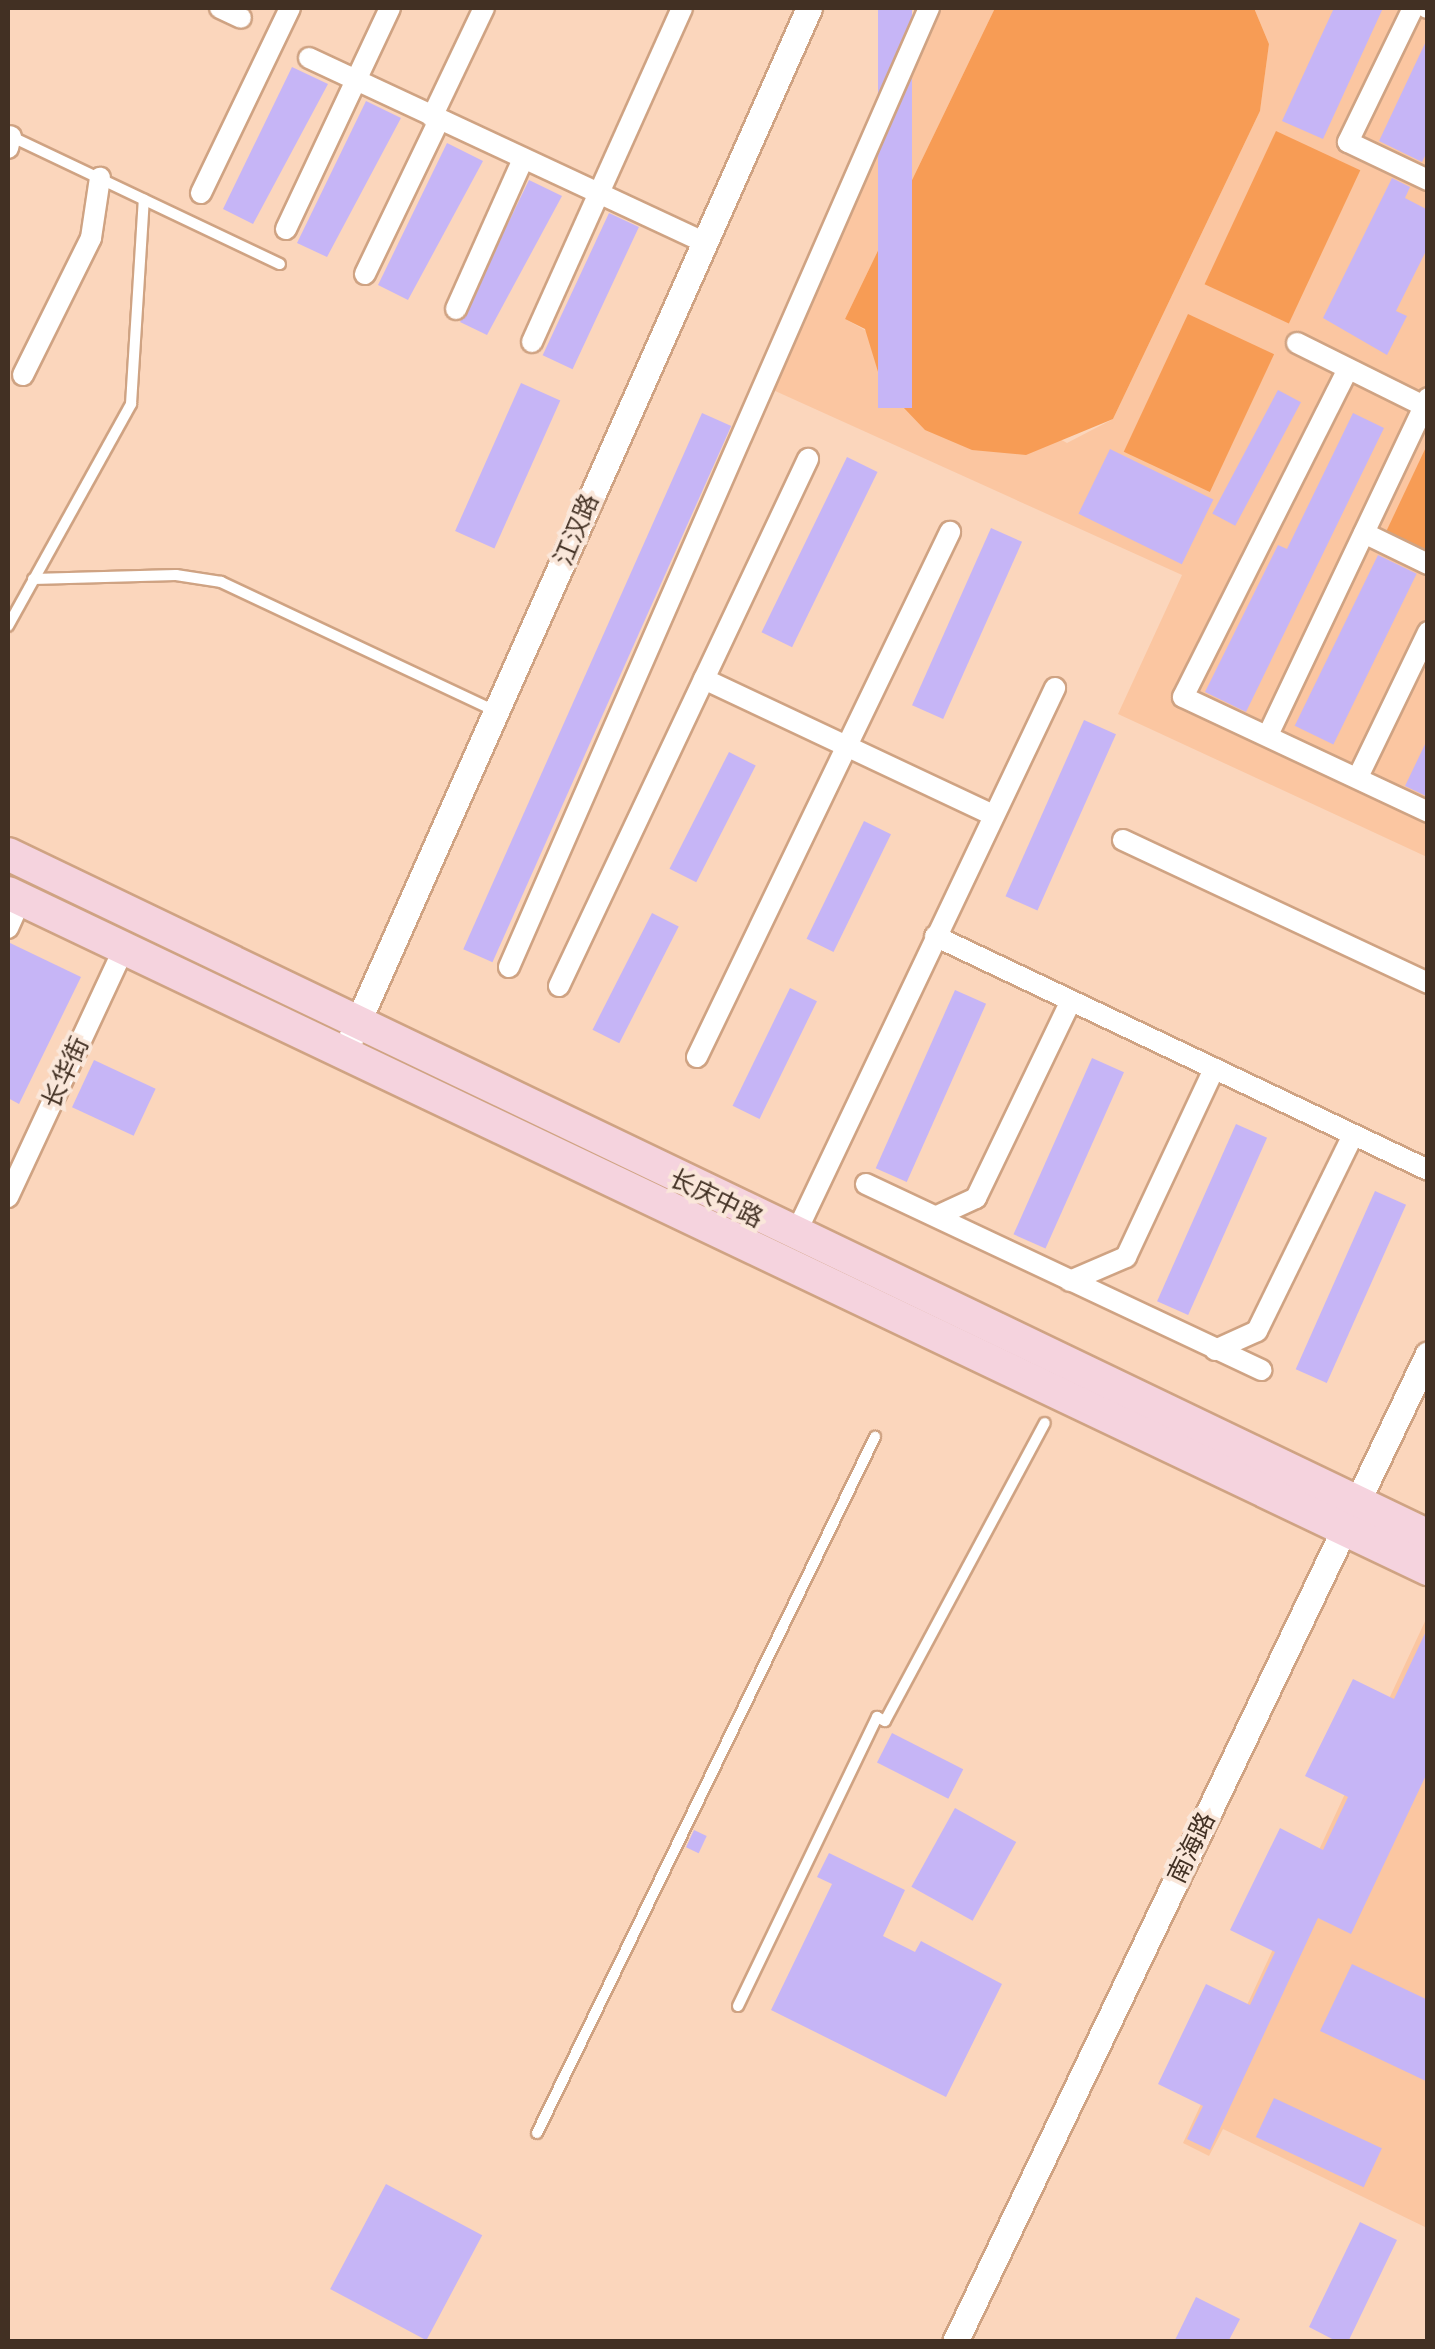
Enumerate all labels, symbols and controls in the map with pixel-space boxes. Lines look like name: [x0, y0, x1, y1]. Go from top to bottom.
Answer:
street label: 江汉路: [549, 490, 605, 570]
street label: 长华街: [37, 1033, 95, 1113]
street label: 长庆中路: [664, 1164, 768, 1234]
street label: 南海路: [1162, 1808, 1222, 1888]

